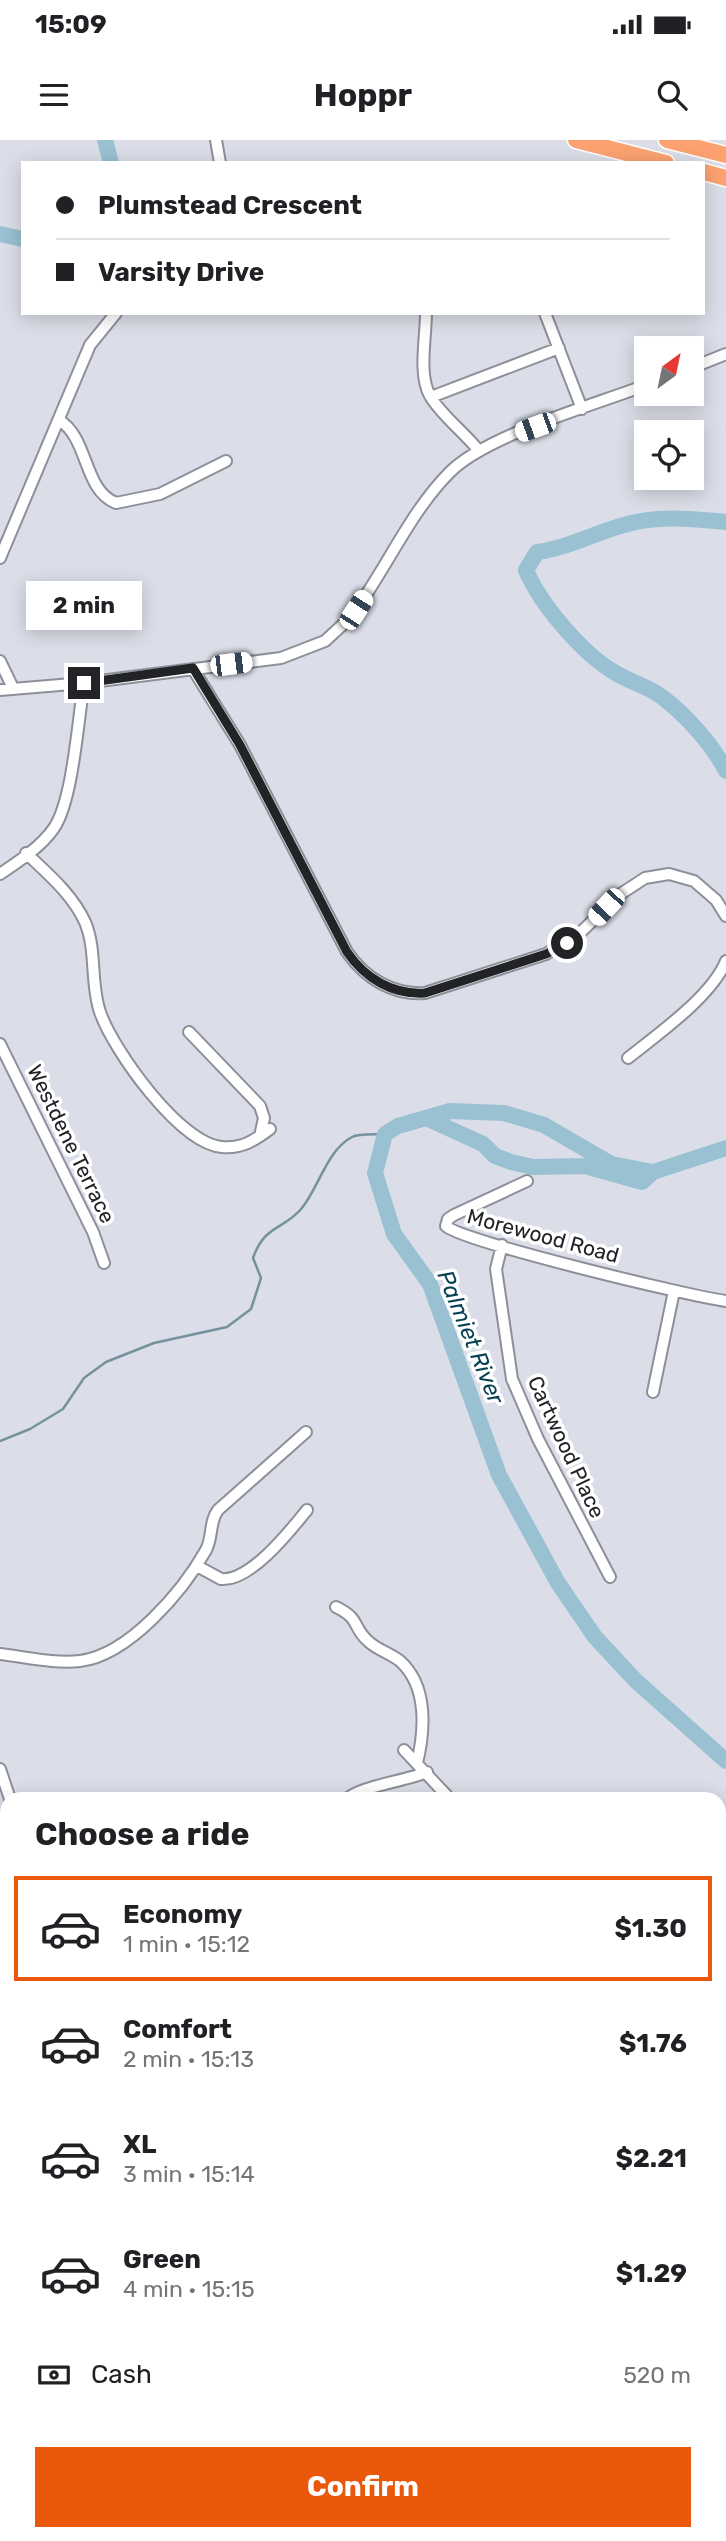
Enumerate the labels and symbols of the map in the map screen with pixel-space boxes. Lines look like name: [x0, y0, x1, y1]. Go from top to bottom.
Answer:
north arrow: [634, 336, 704, 406]
car: [512, 410, 559, 444]
callout: 2 min: [26, 582, 142, 630]
car: [336, 587, 377, 633]
car: [209, 651, 254, 677]
route end: [68, 667, 100, 699]
car: [584, 884, 629, 930]
route start: [551, 927, 583, 959]
street label: Westdene Terrace: [22, 1061, 121, 1227]
street label: Morewood Road: [465, 1203, 622, 1268]
water label: Palmiet River: [431, 1266, 511, 1409]
street label: Cartwood Place: [523, 1372, 610, 1522]

